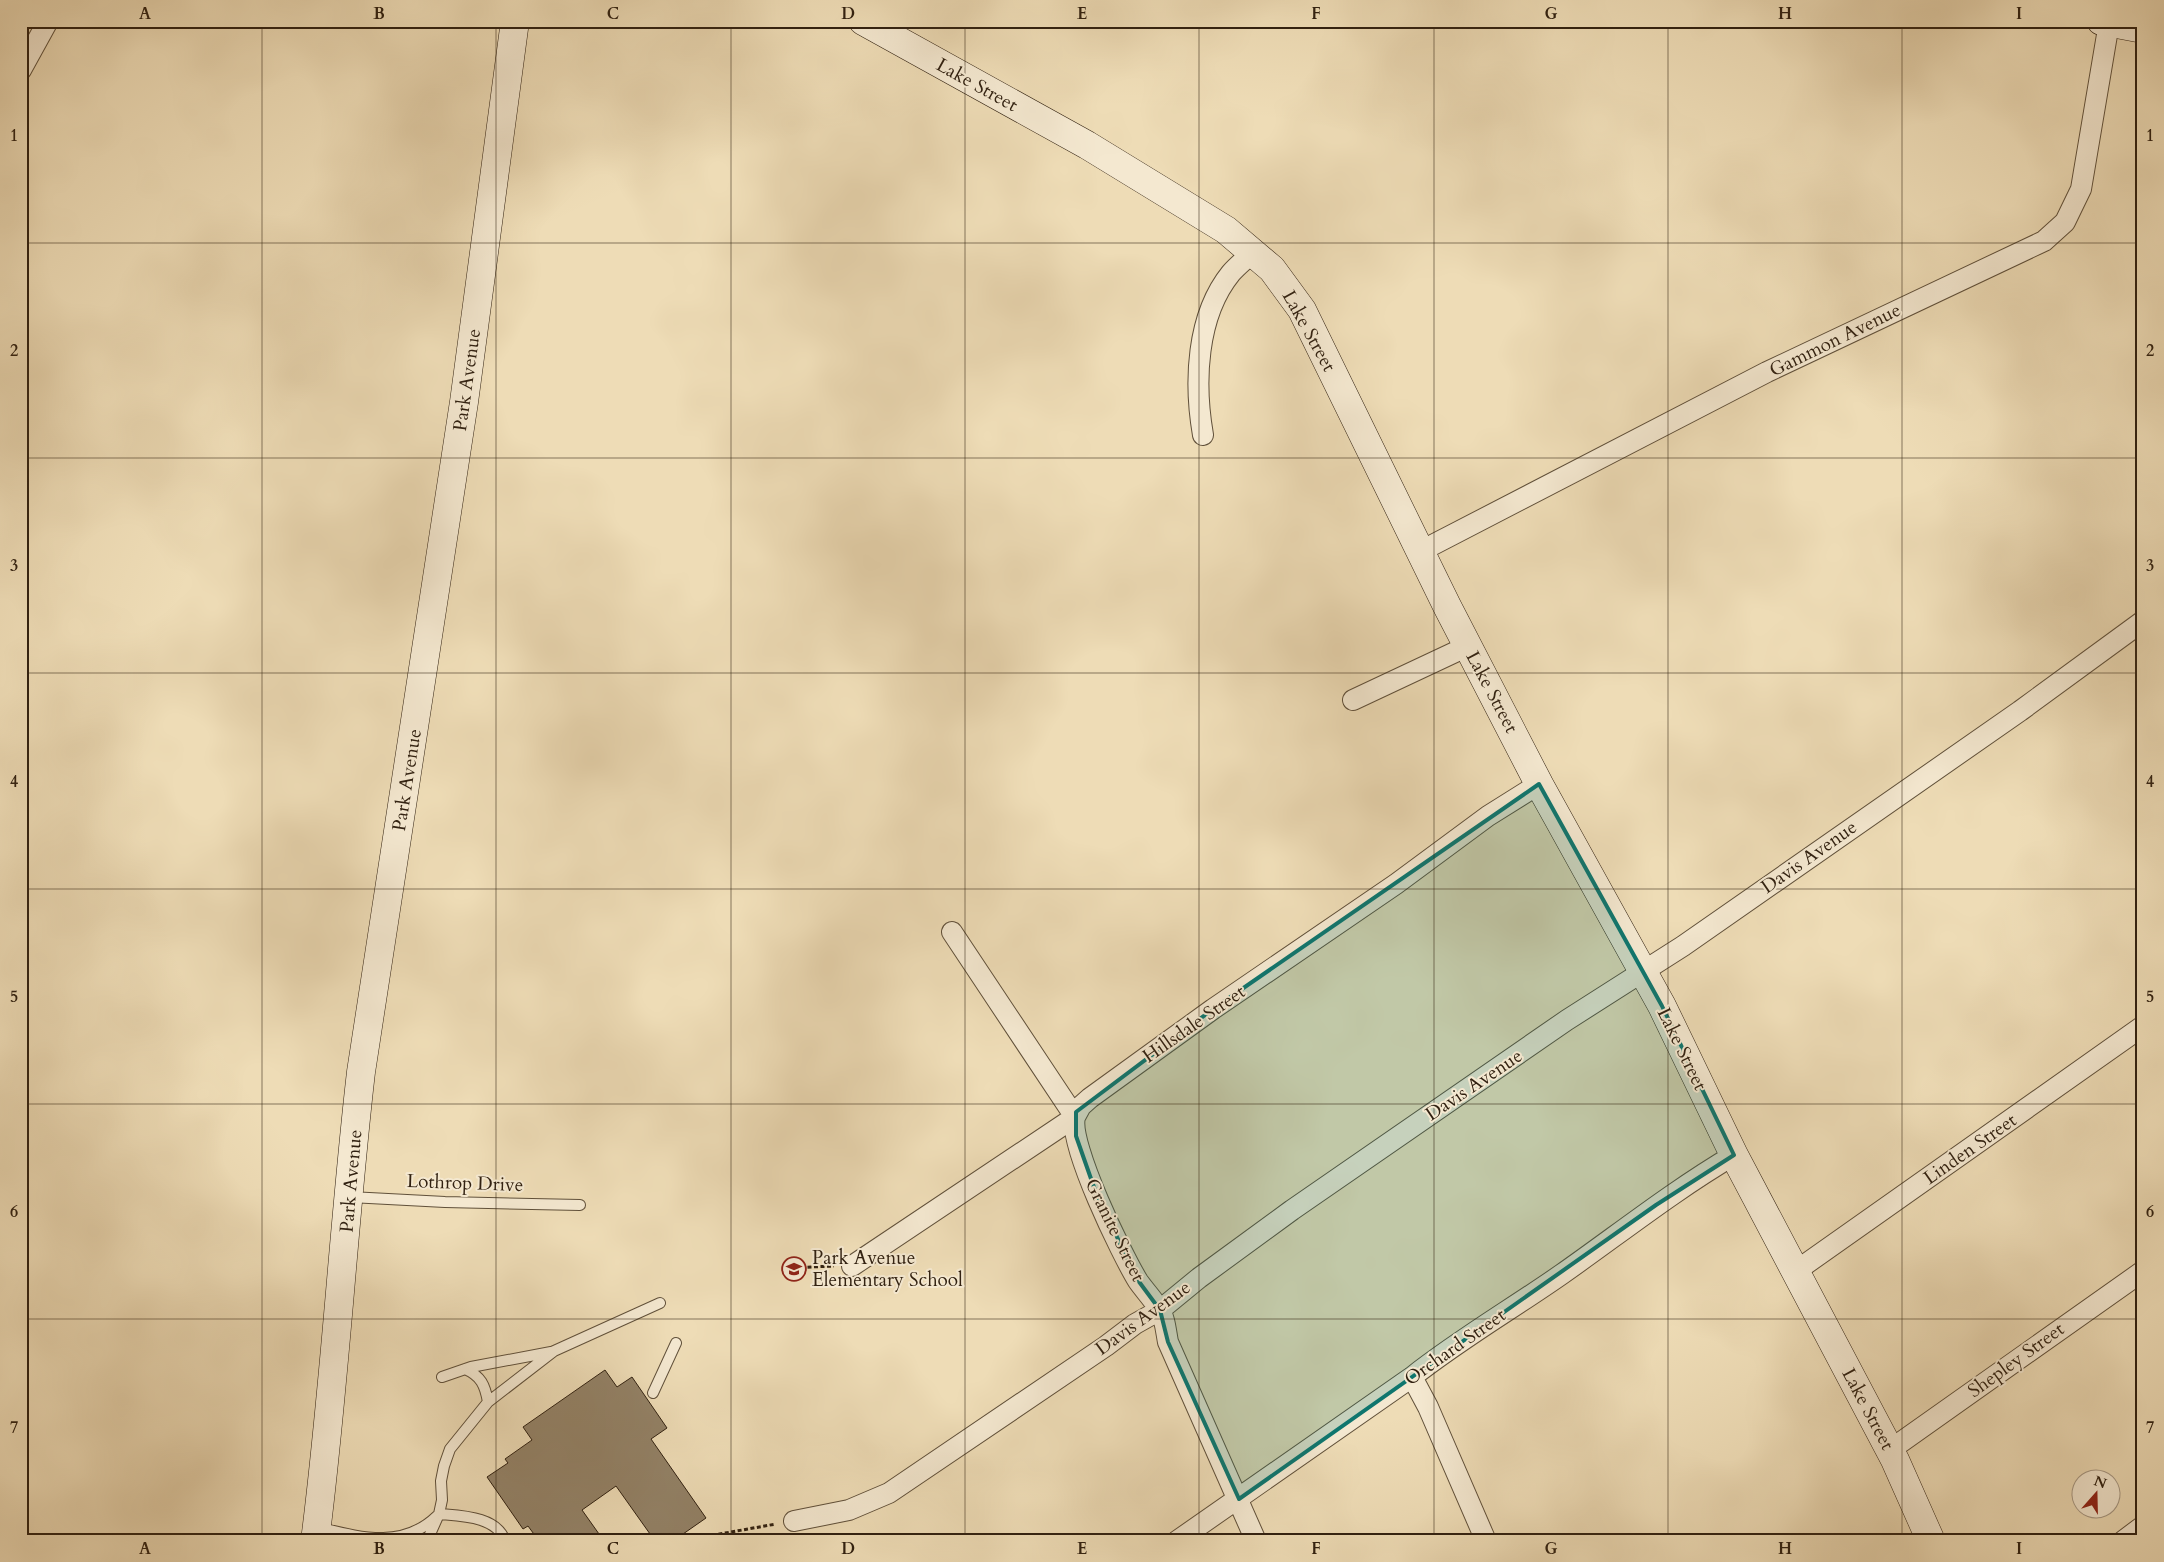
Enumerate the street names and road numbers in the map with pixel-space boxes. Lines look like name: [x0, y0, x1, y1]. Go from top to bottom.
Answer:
street label: Lake Street: [932, 52, 1022, 118]
street label: Lake Street: [1276, 286, 1342, 376]
street label: Gammon Avenue: [1765, 297, 1905, 383]
street label: Park Avenue: [447, 327, 487, 433]
street label: Lake Street: [1460, 646, 1524, 738]
street label: Park Avenue: [386, 727, 428, 833]
street label: Davis Avenue: [1756, 814, 1862, 900]
street label: Hillsdale Street: [1137, 979, 1251, 1069]
street label: Lake Street: [1651, 1003, 1713, 1095]
street label: Davis Avenue: [1420, 1043, 1528, 1127]
street label: Linden Street: [1918, 1107, 2022, 1191]
street label: Park Avenue: [334, 1128, 368, 1234]
street label: Lothrop Drive: [406, 1168, 524, 1198]
street label: Granite Street: [1079, 1174, 1151, 1286]
street label: Davis Avenue: [1090, 1275, 1196, 1361]
street label: Orchard Street: [1399, 1302, 1511, 1392]
street label: Shepley Street: [1963, 1316, 2069, 1404]
street label: Lake Street: [1836, 1363, 1900, 1455]

